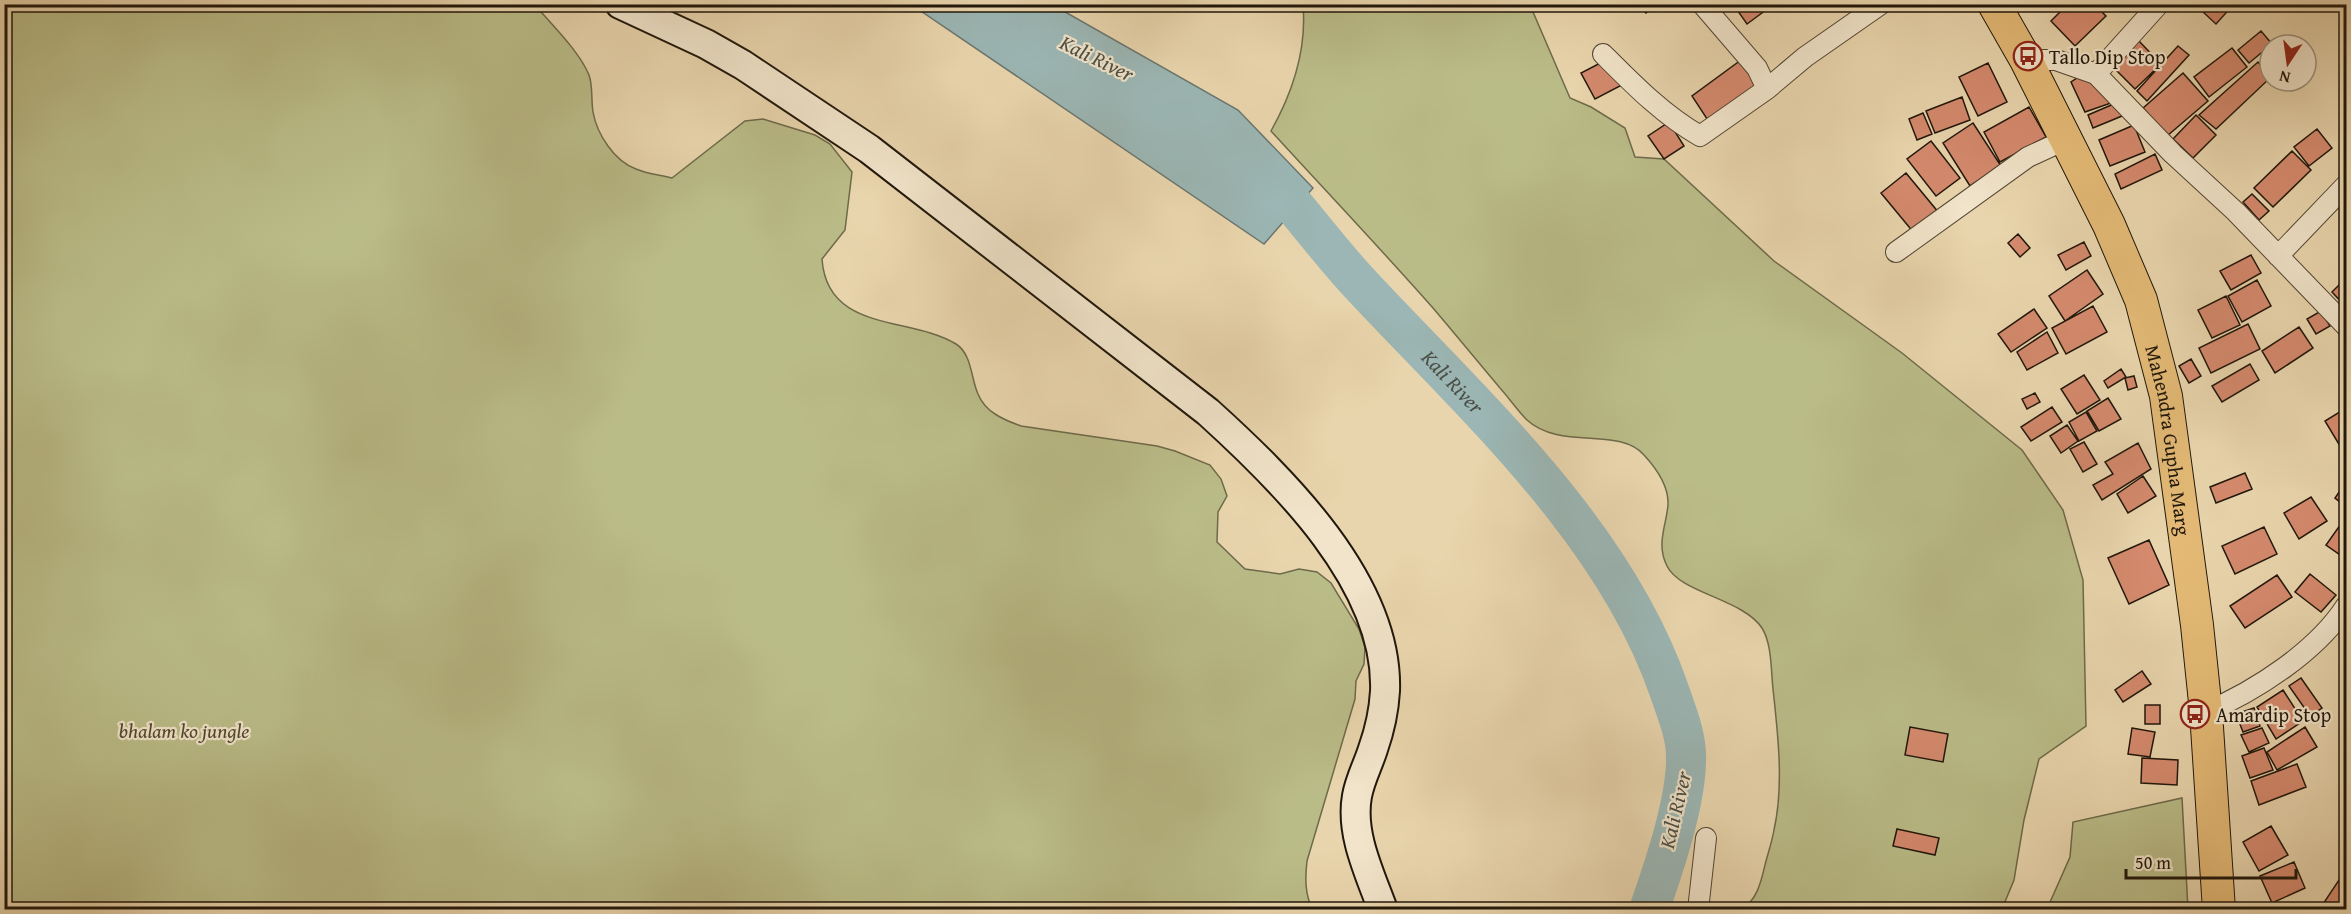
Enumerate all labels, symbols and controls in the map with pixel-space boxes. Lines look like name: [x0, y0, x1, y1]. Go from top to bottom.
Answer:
water label: Kali River: [1054, 26, 1140, 90]
north arrow: [2258, 33, 2318, 93]
bus stop icon: Tallo Dip Stop: [2012, 40, 2044, 72]
place label: Tallo Dip Stop: [2049, 42, 2166, 71]
text: N: [2276, 65, 2293, 91]
water label: Kali River: [1414, 341, 1492, 421]
street label: Mahendra Gupha Marg: [2139, 342, 2199, 537]
bus stop icon: Amardip Stop: [2179, 698, 2211, 730]
place label: Amardip Stop: [2216, 700, 2331, 729]
park label: bhalam ko jungle: [119, 716, 249, 745]
water label: Kali River: [1651, 767, 1699, 853]
scale bar: [2126, 842, 2296, 880]
text: 50 m: [2135, 849, 2171, 876]

